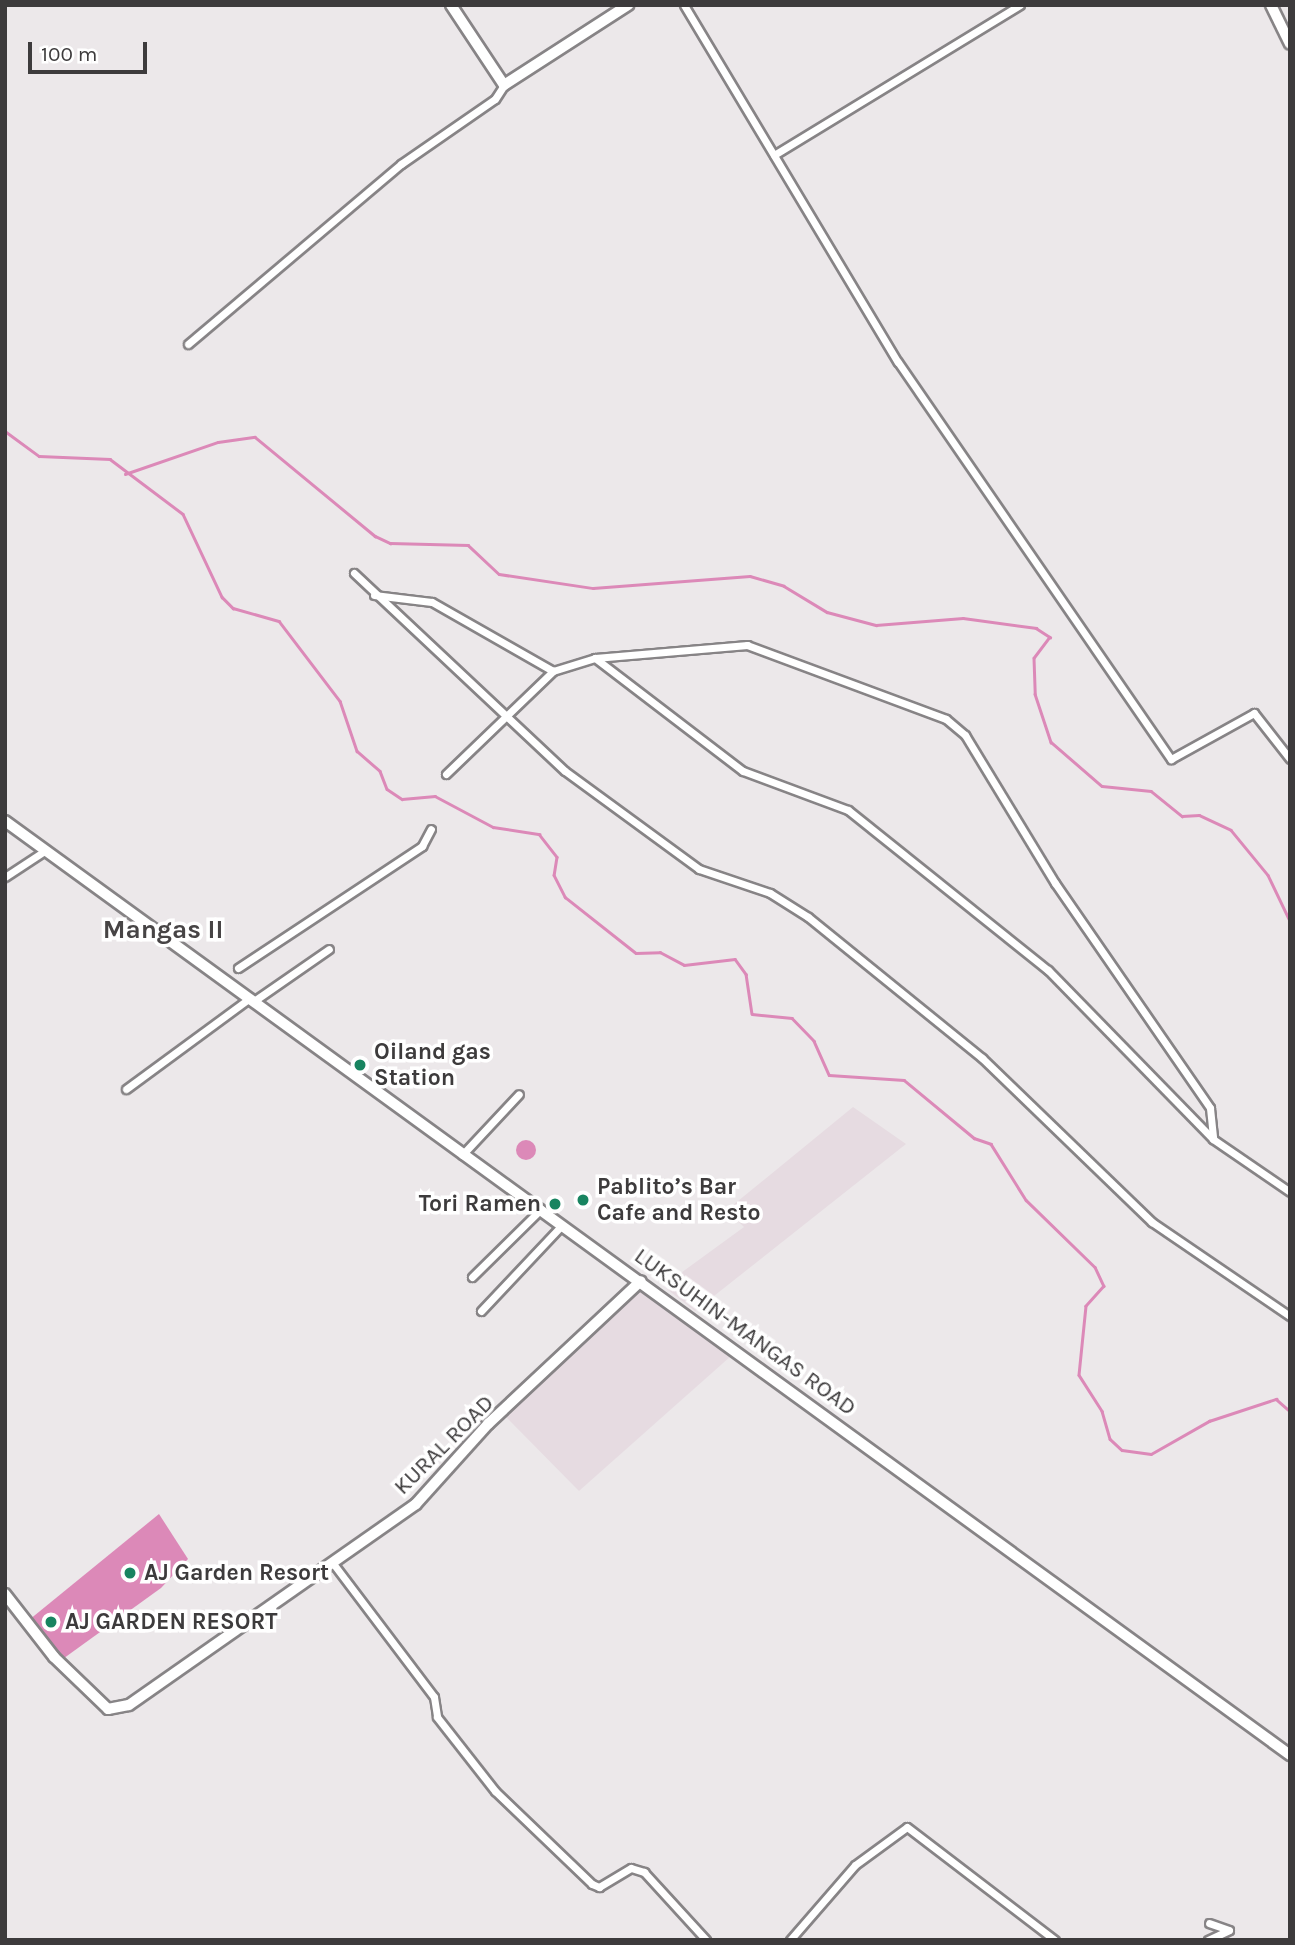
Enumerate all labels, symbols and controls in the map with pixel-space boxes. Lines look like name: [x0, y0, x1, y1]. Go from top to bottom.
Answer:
scale bar: [32, 28, 150, 72]
text: 100 m: [41, 42, 98, 66]
district label: Mangas II: [103, 914, 223, 946]
place label: Oiland gas Station: [374, 1038, 491, 1092]
marker: Oiland gas Station: [352, 1057, 368, 1073]
place label: Pablito’s Bar Cafe and Resto: [597, 1173, 760, 1227]
place label: Tori Ramen: [419, 1190, 541, 1218]
marker: Pablito’s Bar Cafe and Resto: [575, 1192, 591, 1208]
marker: Tori Ramen: [547, 1196, 563, 1212]
street label: LUKSUHIN-MANGAS ROAD: [629, 1242, 861, 1422]
street label: KURAL ROAD: [388, 1389, 500, 1501]
place label: AJ Garden Resort: [144, 1559, 329, 1587]
marker: AJ Garden Resort: [122, 1565, 138, 1581]
place label: AJ GARDEN RESORT: [65, 1608, 277, 1636]
marker: AJ GARDEN RESORT: [43, 1614, 59, 1630]

